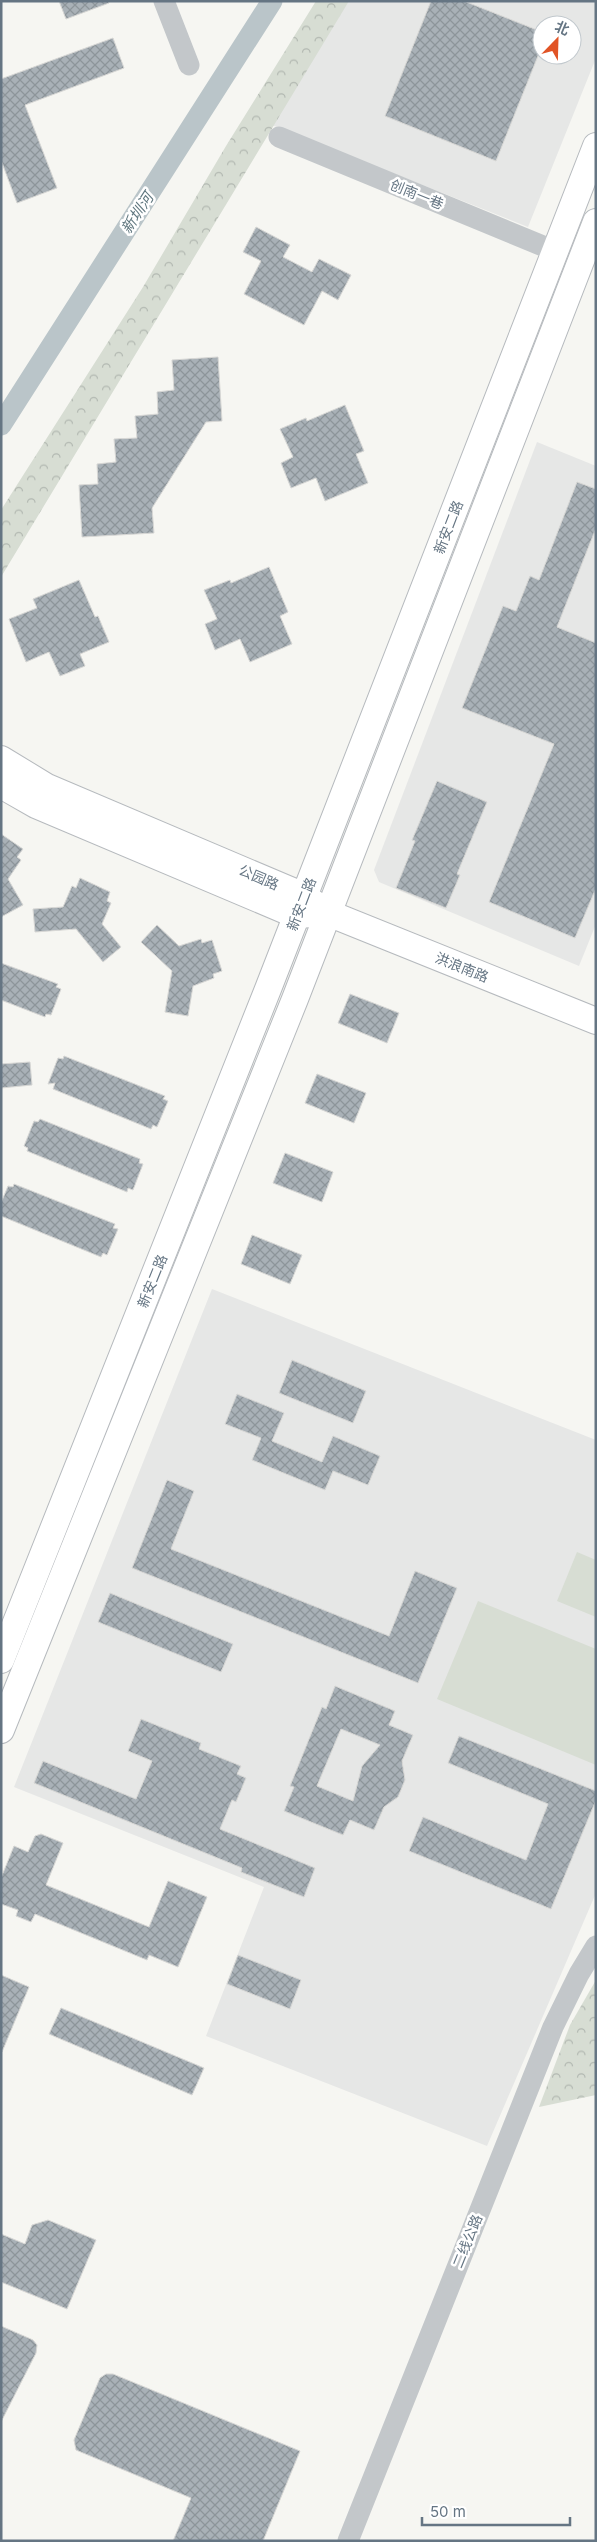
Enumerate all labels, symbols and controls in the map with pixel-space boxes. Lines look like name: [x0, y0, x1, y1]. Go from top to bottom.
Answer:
north arrow: [532, 15, 582, 65]
text: 北: [553, 17, 572, 38]
street label: 创南一巷: [388, 176, 446, 212]
water label: 新圳河: [117, 186, 159, 237]
street label: 新安二路: [430, 498, 466, 556]
street label: 公园路: [236, 861, 282, 893]
street label: 新安二路: [283, 875, 319, 933]
street label: 洪浪南路: [433, 949, 491, 985]
street label: 新安二路: [134, 1252, 170, 1310]
street label: 二线公路: [449, 2212, 485, 2270]
scale bar: [422, 2494, 570, 2526]
text: 50 m: [430, 2502, 466, 2521]

